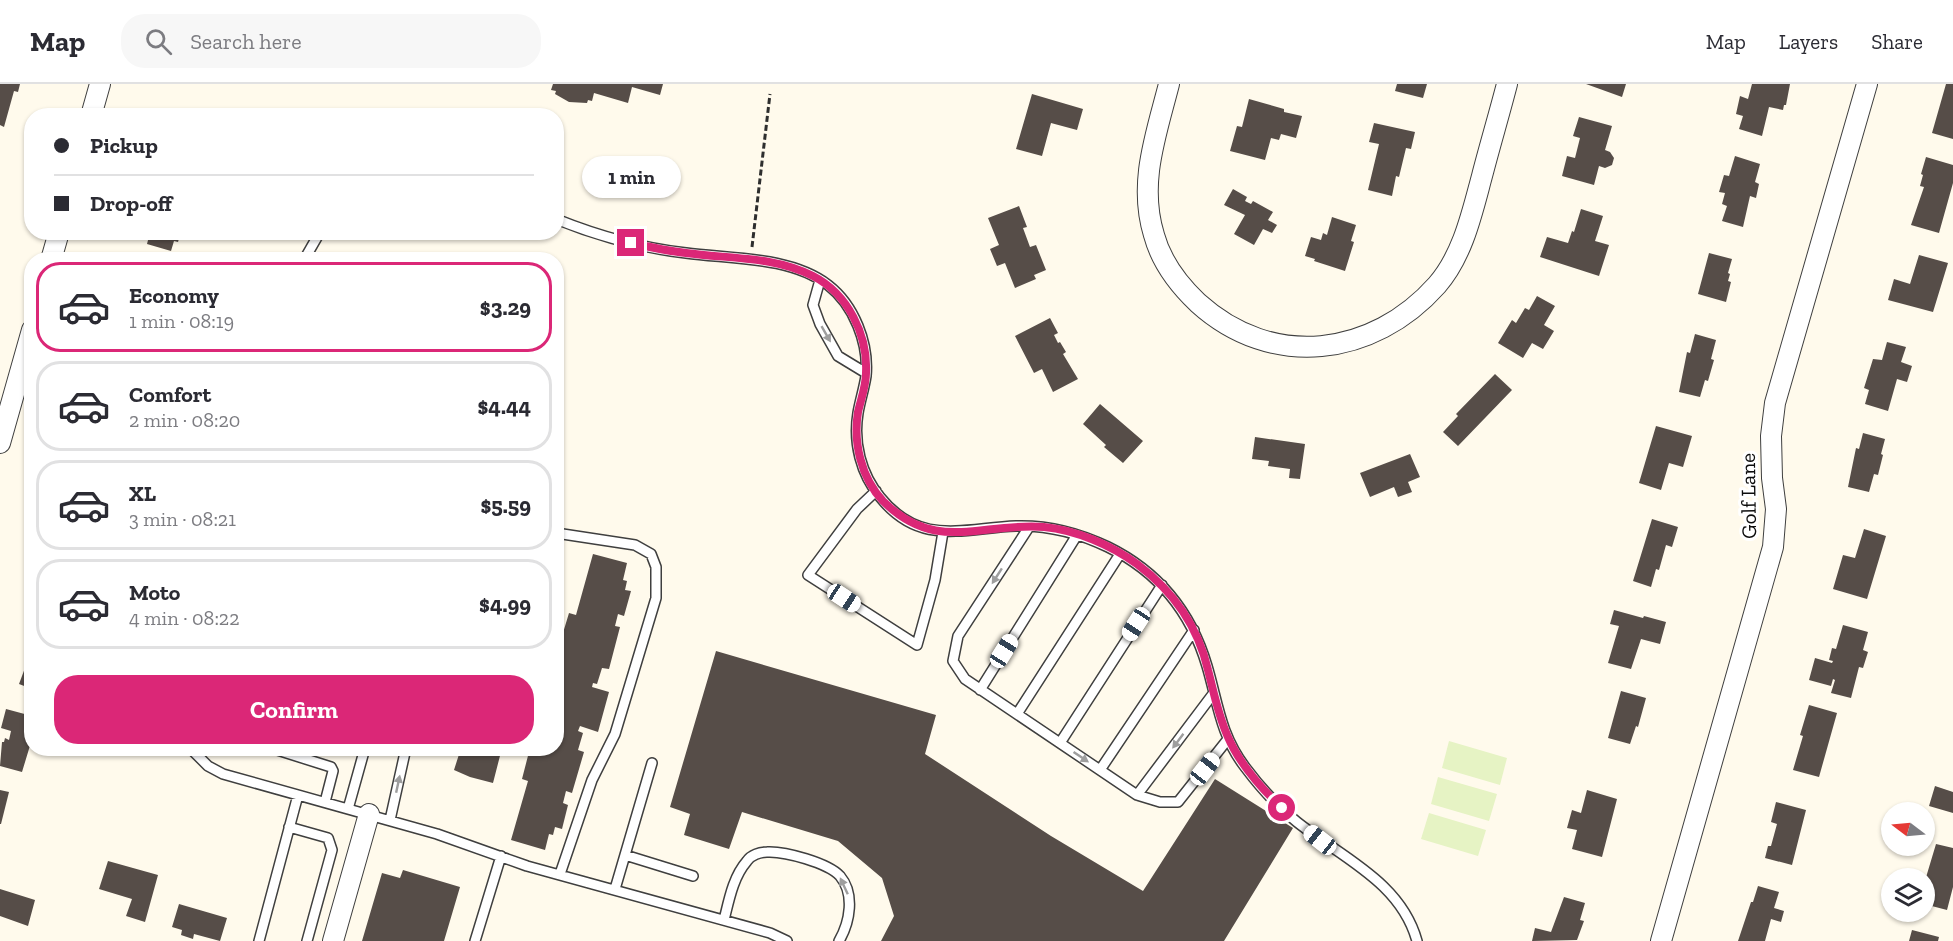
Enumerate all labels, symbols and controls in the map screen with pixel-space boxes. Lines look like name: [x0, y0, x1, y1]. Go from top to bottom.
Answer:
search box: [121, 14, 541, 68]
text: Map: [30, 25, 85, 58]
icon: search: [142, 25, 175, 58]
text: Search here: [190, 28, 302, 55]
text: Map: [1706, 29, 1746, 54]
text: Layers: [1779, 29, 1838, 54]
text: Share: [1871, 29, 1923, 54]
text: Pickup: [90, 132, 158, 159]
callout: 1 min: [582, 156, 680, 198]
text: 1 min: [608, 165, 655, 189]
text: Drop-off: [90, 190, 172, 217]
route end: [617, 229, 644, 256]
icon: car: [57, 280, 111, 334]
text: Economy: [129, 282, 219, 309]
text: $3.29: [480, 294, 531, 321]
text: 1 min · 08:19: [129, 309, 234, 333]
one-way arrow: [820, 326, 831, 342]
icon: car: [57, 379, 111, 433]
text: Comfort: [129, 381, 211, 408]
text: $4.44: [478, 393, 531, 420]
text: 2 min · 08:20: [129, 408, 240, 432]
street label: Golf Lane: [1735, 453, 1761, 539]
icon: car: [57, 478, 111, 532]
text: XL: [129, 480, 156, 507]
text: $5.59: [480, 492, 531, 519]
text: 3 min · 08:21: [129, 507, 236, 531]
one-way arrow: [992, 568, 1003, 584]
icon: car: [57, 577, 111, 631]
text: Moto: [129, 579, 180, 606]
car: [824, 581, 864, 615]
text: $4.99: [479, 591, 531, 618]
car: [1119, 604, 1153, 644]
text: 4 min · 08:22: [129, 606, 239, 630]
car: [987, 631, 1021, 671]
button: Confirm: [54, 675, 534, 744]
one-way arrow: [1172, 733, 1184, 749]
car: [1187, 749, 1223, 789]
one-way arrow: [1073, 751, 1089, 762]
one-way arrow: [394, 775, 403, 794]
route start: [1268, 794, 1295, 821]
north arrow: [1881, 802, 1935, 856]
map controls: [1881, 802, 1935, 922]
car: [1300, 822, 1340, 858]
button: layers: [1881, 868, 1935, 922]
one-way arrow: [840, 877, 849, 894]

